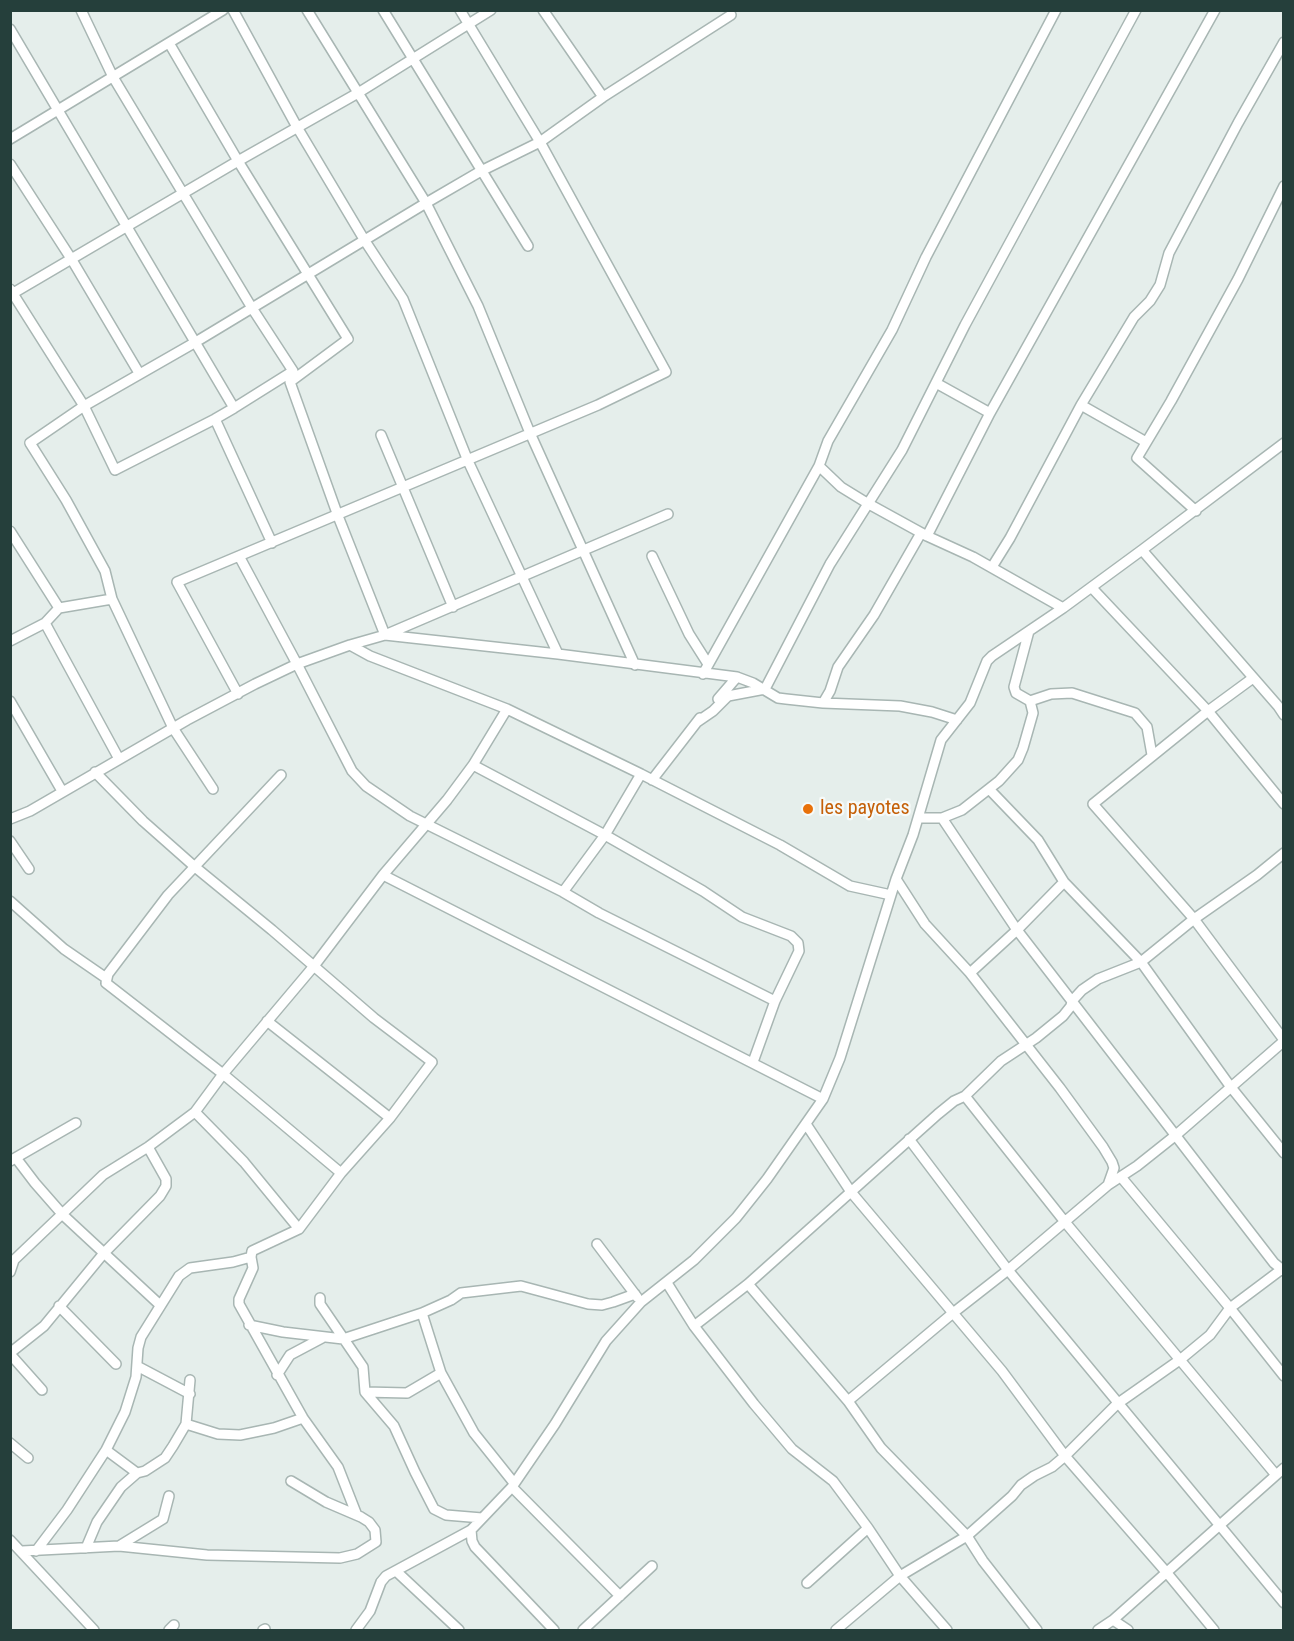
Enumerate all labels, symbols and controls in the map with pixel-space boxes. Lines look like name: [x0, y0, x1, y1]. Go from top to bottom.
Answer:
place label: les payotes: [820, 797, 910, 821]
marker: les payotes: [801, 802, 815, 816]

